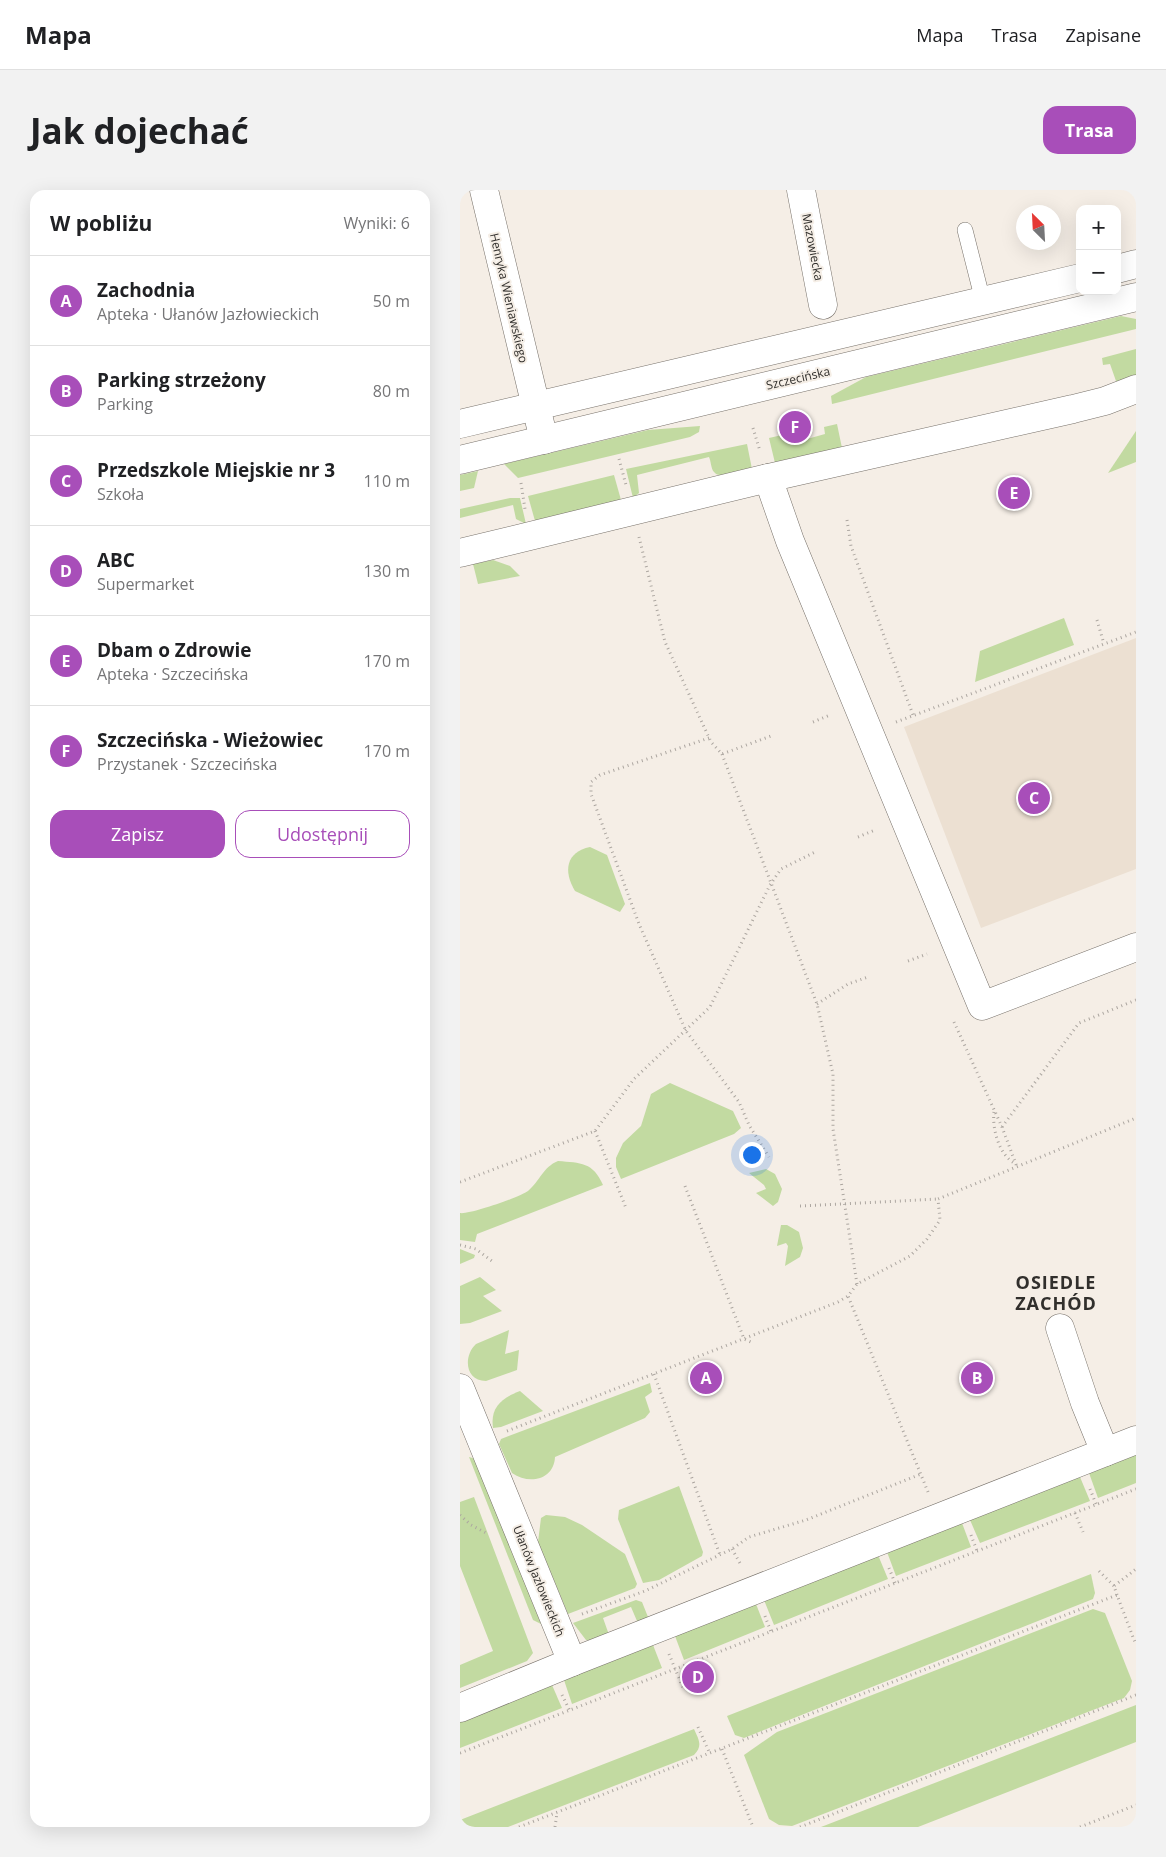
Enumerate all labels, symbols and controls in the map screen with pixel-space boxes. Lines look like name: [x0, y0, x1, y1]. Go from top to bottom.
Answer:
text: Mapa: [25, 18, 92, 51]
text: Mapa: [916, 23, 964, 47]
text: Trasa: [992, 23, 1037, 47]
text: Zapisane: [1065, 23, 1141, 47]
button: Trasa: [1043, 106, 1136, 154]
text: Jak dojechać: [30, 107, 249, 154]
north arrow: [1016, 205, 1061, 250]
map controls: [1076, 205, 1121, 295]
button: +: [1076, 205, 1121, 250]
text: W pobliżu: [50, 209, 152, 237]
text: Wyniki: 6: [343, 212, 410, 234]
street label: Mazowiecka: [798, 212, 828, 282]
street label: Henryka Wieniawskiego: [486, 231, 532, 365]
button: −: [1076, 250, 1121, 295]
text: Zachodnia: [97, 277, 195, 303]
text: A: [60, 290, 72, 312]
text: 50 m: [373, 290, 410, 312]
text: Apteka · Ułanów Jazłowieckich: [97, 303, 319, 325]
street label: Szczecińska: [764, 362, 832, 394]
text: Parking strzeżony: [97, 367, 266, 393]
text: B: [61, 380, 71, 402]
text: 80 m: [373, 380, 410, 402]
text: Parking: [97, 393, 153, 415]
pin: F: [779, 408, 811, 446]
text: Przedszkole Miejskie nr 3: [97, 457, 335, 483]
text: C: [61, 470, 71, 492]
text: 110 m: [364, 470, 410, 492]
pin: E: [998, 474, 1030, 512]
text: Szkoła: [97, 483, 144, 505]
text: ABC: [97, 547, 135, 573]
text: D: [60, 560, 72, 582]
text: 130 m: [364, 560, 410, 582]
text: Supermarket: [97, 573, 194, 595]
text: Dbam o Zdrowie: [97, 637, 252, 663]
text: E: [62, 650, 70, 672]
text: 170 m: [364, 650, 410, 672]
text: Apteka · Szczecińska: [97, 663, 248, 685]
text: Szczecińska - Wieżowiec: [97, 727, 323, 753]
text: F: [62, 740, 70, 762]
text: 170 m: [364, 740, 410, 762]
text: Przystanek · Szczecińska: [97, 753, 277, 775]
pin: C: [1018, 779, 1050, 817]
button: Zapisz: [50, 810, 225, 858]
button: Udostępnij: [235, 810, 410, 858]
your location: [739, 1142, 765, 1168]
district label: OSIEDLE ZACHÓD: [1015, 1270, 1097, 1315]
pin: A: [690, 1359, 722, 1397]
pin: B: [961, 1359, 993, 1397]
street label: Ułanów Jazłowieckich: [509, 1523, 569, 1639]
pin: D: [682, 1658, 714, 1696]

